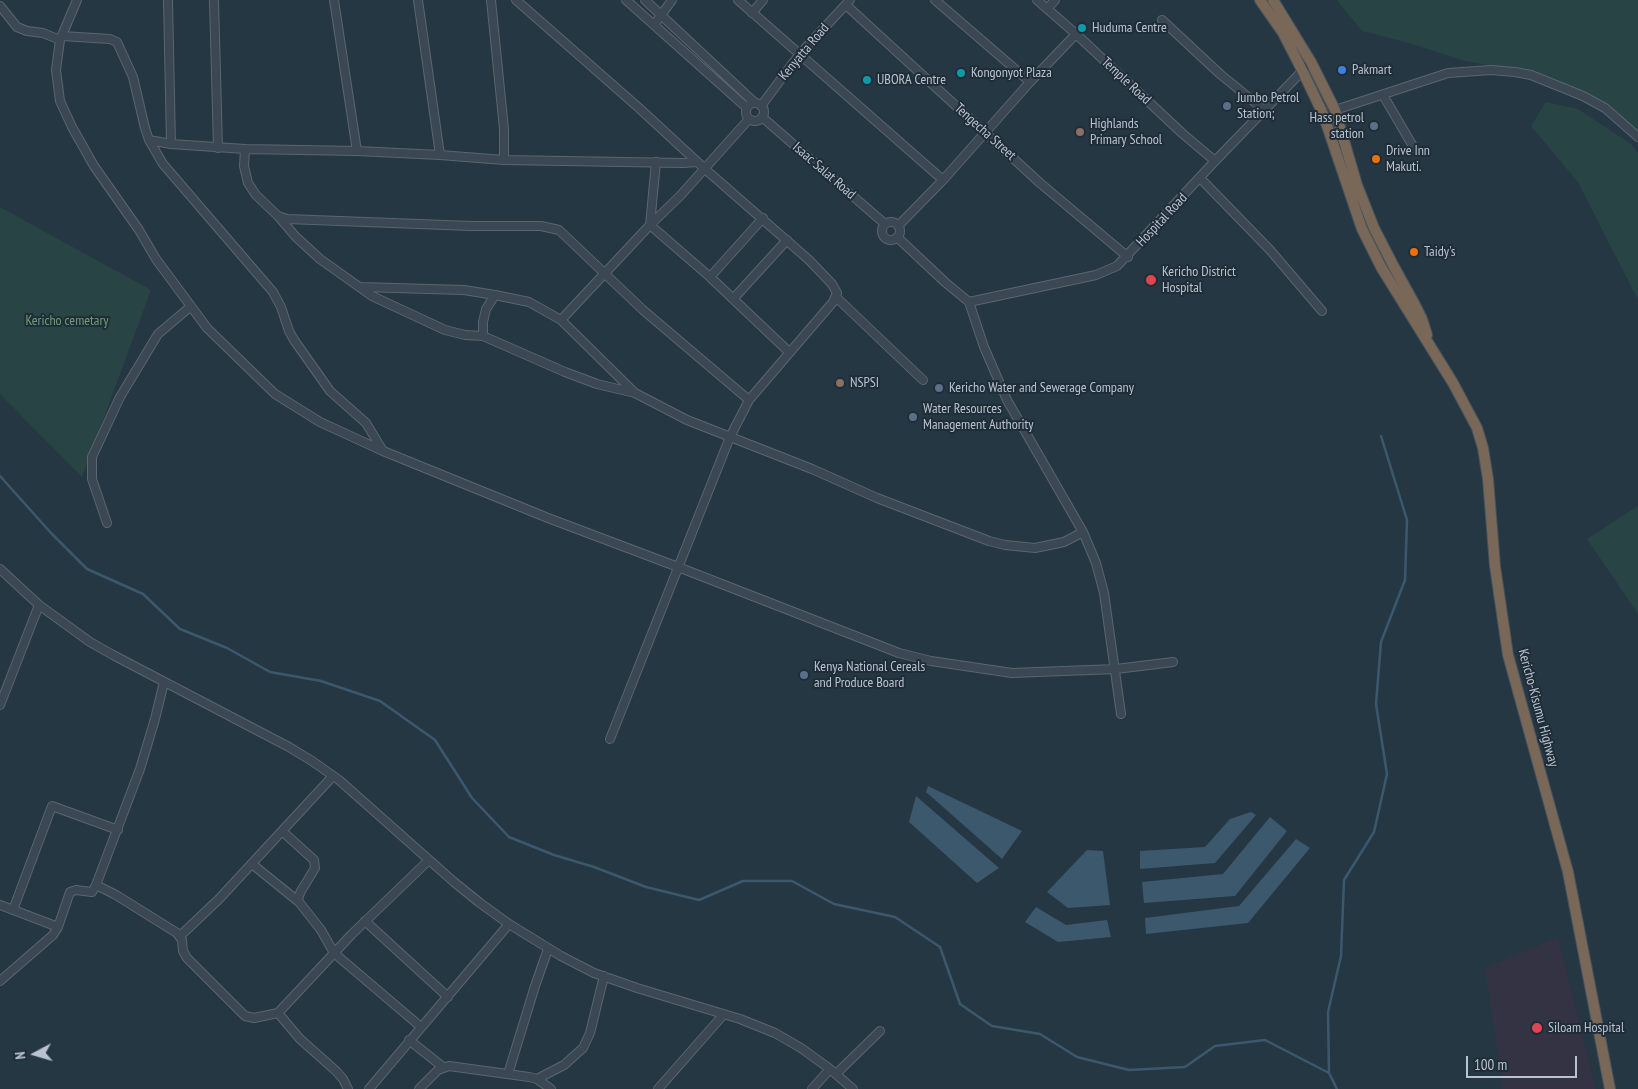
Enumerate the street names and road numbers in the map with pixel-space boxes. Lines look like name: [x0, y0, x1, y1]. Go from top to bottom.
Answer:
street label: Kenyatta Road: [775, 20, 833, 84]
street label: Temple Road: [1098, 54, 1154, 108]
street label: Tengecha Street: [951, 100, 1019, 164]
street label: Isaac Salat Road: [789, 139, 859, 203]
street label: Hospital Road: [1133, 190, 1191, 250]
street label: Kericho-Kisumu Highway: [1514, 647, 1562, 769]

